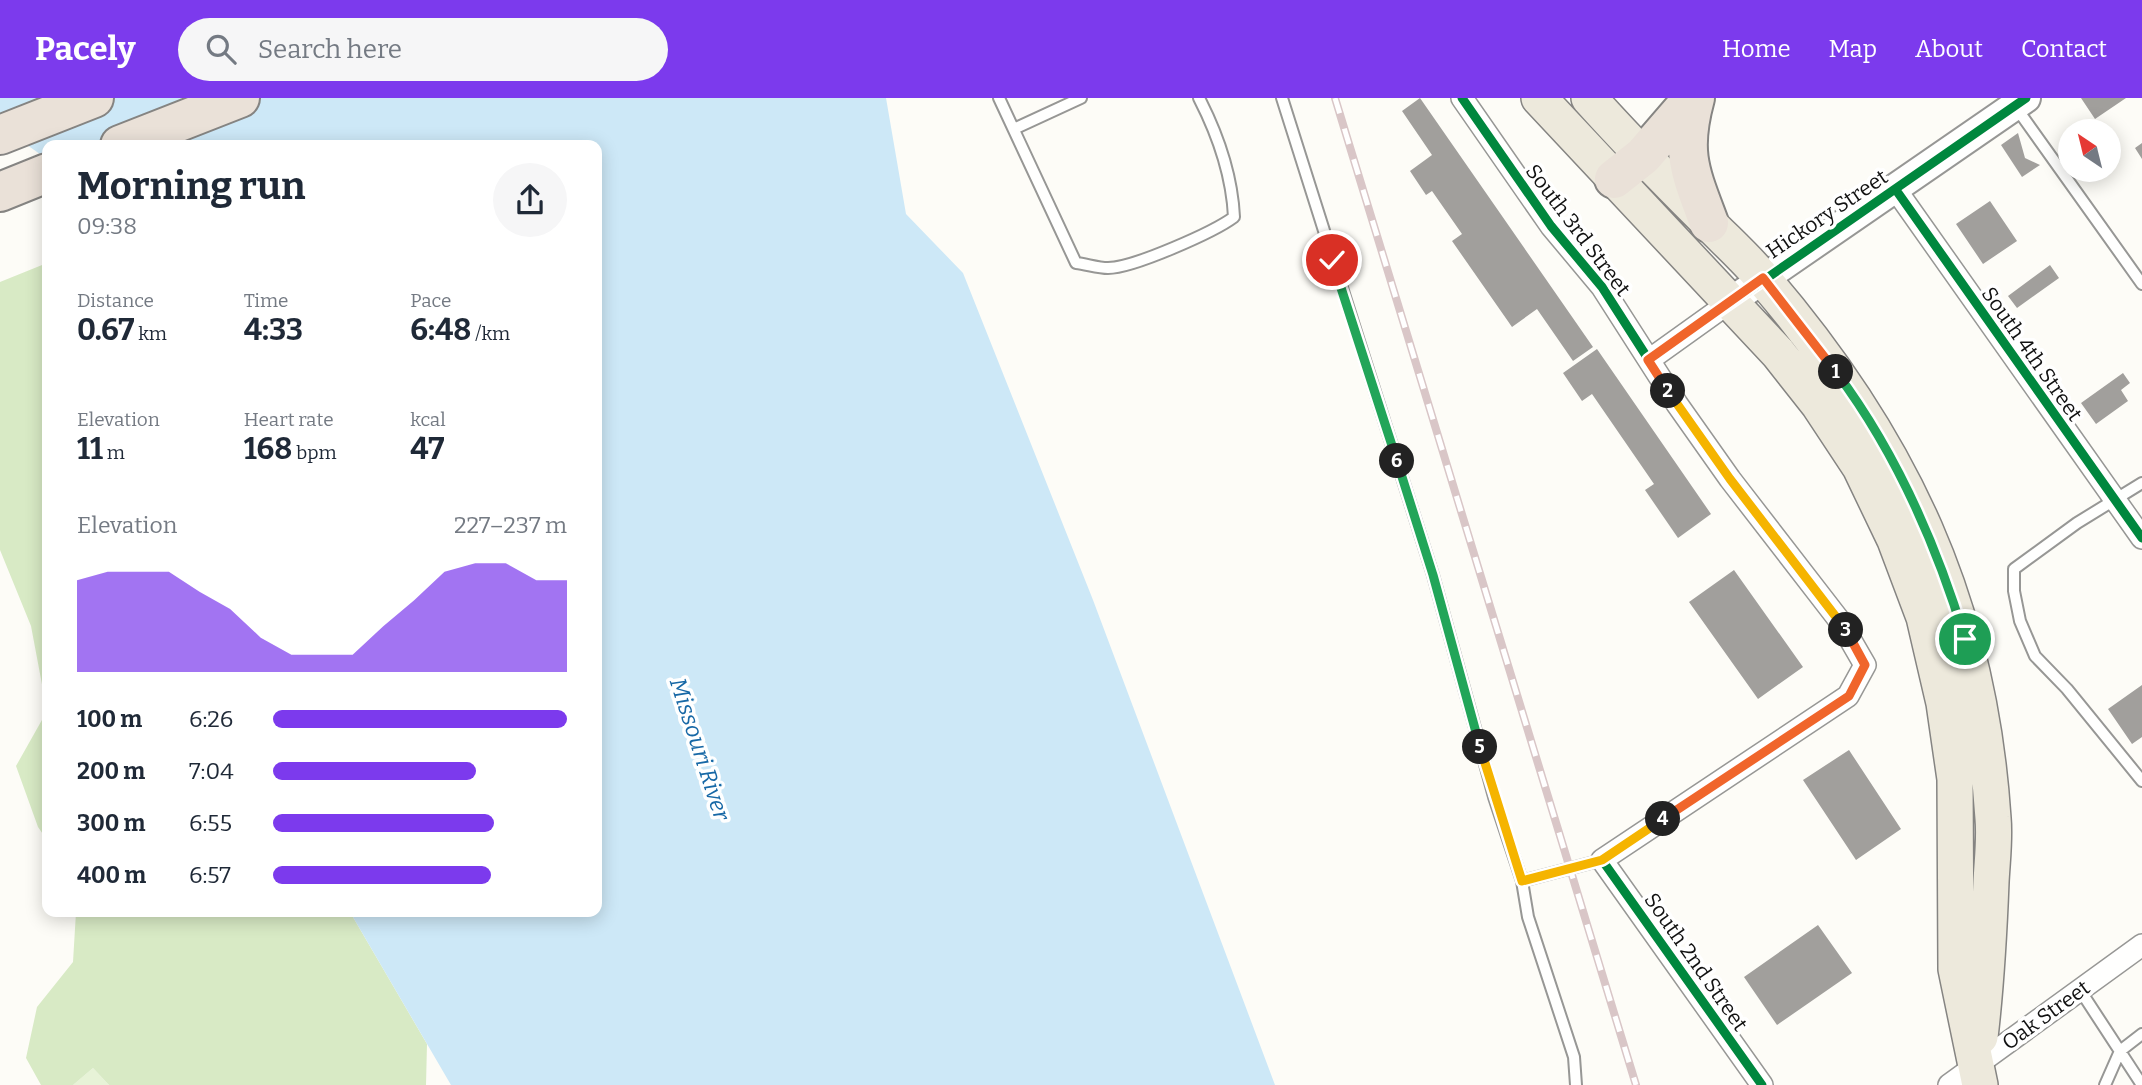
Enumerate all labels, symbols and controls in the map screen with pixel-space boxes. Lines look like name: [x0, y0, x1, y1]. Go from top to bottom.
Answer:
search box: [178, 18, 668, 81]
text: Pacely: [35, 29, 136, 69]
icon: search: [202, 30, 240, 68]
text: Search here: [258, 34, 402, 65]
text: Home: [1722, 35, 1791, 63]
text: Map: [1829, 35, 1877, 63]
text: About: [1915, 35, 1983, 63]
text: Contact: [2021, 35, 2107, 63]
north arrow: [2058, 119, 2121, 182]
map controls: [2058, 119, 2121, 182]
street label: South 3rd Street: [1520, 159, 1636, 301]
text: Morning run: [77, 163, 305, 209]
button: share: [493, 163, 567, 237]
street label: Hickory Street: [1761, 164, 1893, 264]
text: 09:38: [77, 212, 137, 240]
pin: [1302, 230, 1362, 290]
icon: check: [1313, 241, 1351, 279]
street label: South 4th Street: [1976, 282, 2088, 427]
text: Distance: [77, 289, 154, 312]
text: Time: [244, 289, 289, 312]
text: Pace: [410, 289, 451, 312]
text: 0.67: [77, 312, 134, 348]
text: 4:33: [244, 312, 303, 348]
text: 6:48: [410, 312, 471, 348]
text: km: [134, 322, 167, 345]
text: /km: [471, 322, 510, 345]
pin: 1: [1818, 354, 1854, 390]
text: 1: [1831, 360, 1840, 383]
pin: 2: [1650, 374, 1686, 408]
text: 2: [1662, 379, 1673, 402]
text: Elevation: [77, 408, 160, 431]
text: Heart rate: [244, 408, 334, 431]
text: kcal: [410, 408, 446, 431]
text: 11: [77, 431, 103, 467]
text: 168: [244, 431, 292, 467]
text: 47: [410, 431, 444, 467]
text: m: [103, 441, 125, 464]
text: bpm: [292, 441, 337, 464]
pin: 6: [1380, 444, 1414, 478]
text: 6: [1391, 449, 1402, 472]
text: Elevation: [77, 511, 177, 539]
text: 227–237 m: [454, 511, 567, 539]
pin: [1935, 609, 1995, 669]
pin: 3: [1828, 612, 1864, 648]
text: 3: [1840, 618, 1851, 641]
icon: arrive: [1946, 620, 1984, 658]
water label: Missouri River: [664, 674, 737, 825]
text: 100 m: [77, 705, 142, 733]
text: 6:26: [189, 705, 233, 733]
pin: 5: [1462, 730, 1498, 764]
text: 5: [1474, 735, 1485, 758]
text: 200 m: [77, 757, 145, 785]
text: 7:04: [189, 757, 234, 785]
pin: 4: [1646, 802, 1680, 836]
text: 4: [1657, 807, 1668, 830]
text: 300 m: [77, 809, 146, 837]
text: 6:55: [189, 809, 232, 837]
text: 400 m: [77, 861, 146, 889]
text: 6:57: [189, 861, 231, 889]
street label: South 2nd Street: [1639, 888, 1754, 1036]
street label: Oak Street: [1997, 974, 2095, 1056]

